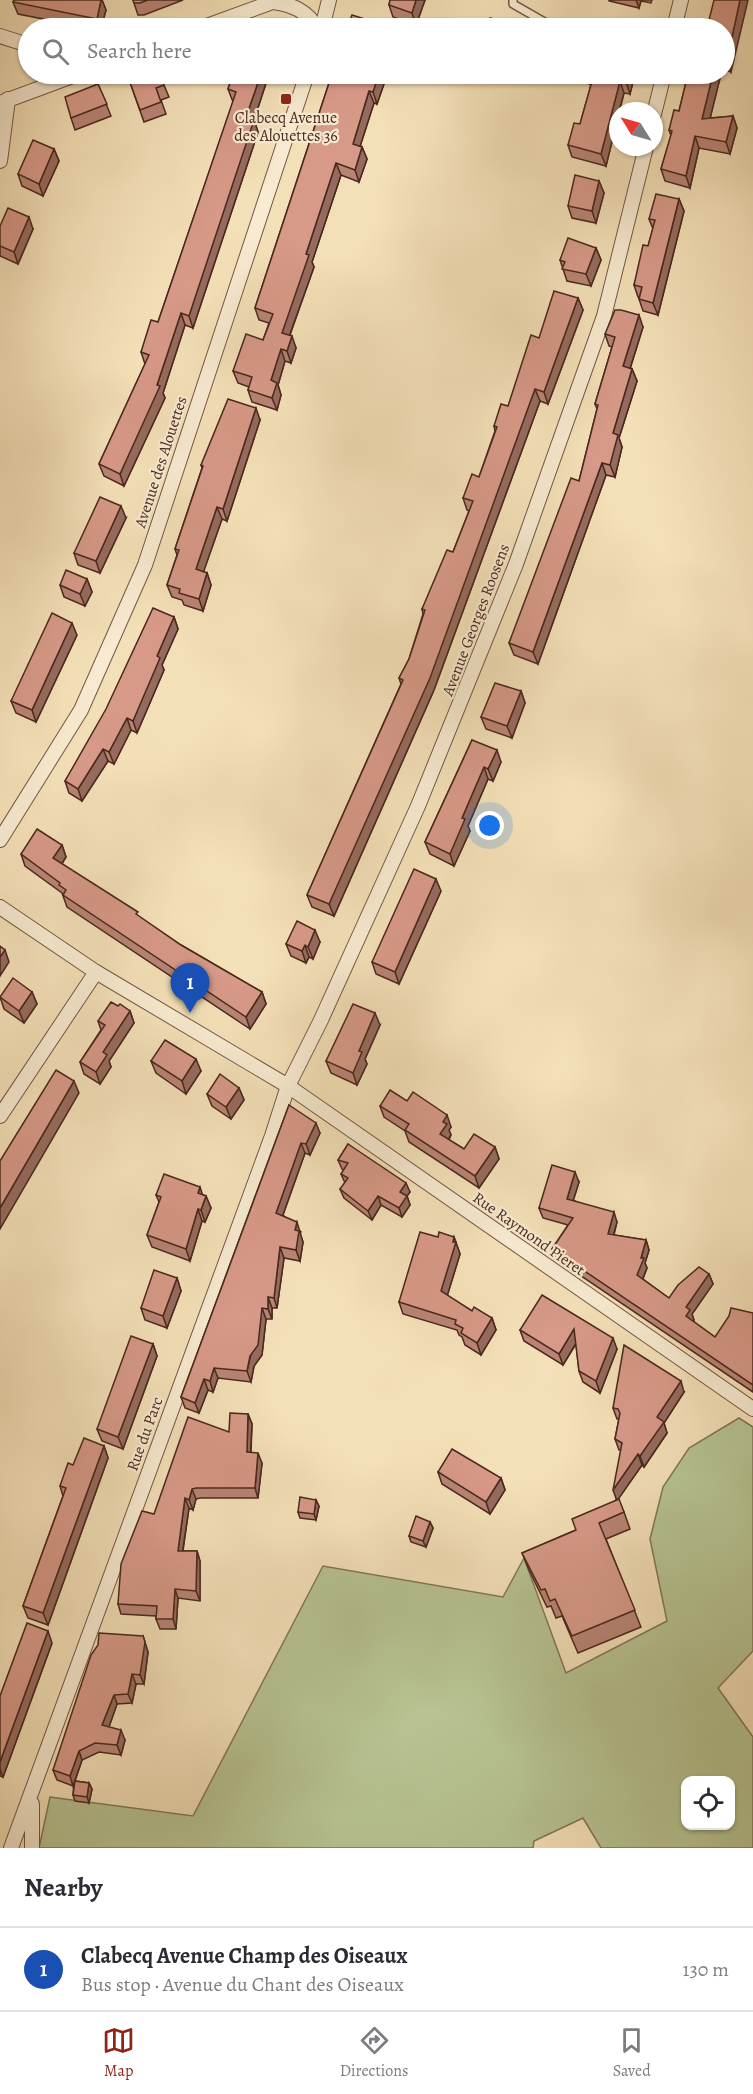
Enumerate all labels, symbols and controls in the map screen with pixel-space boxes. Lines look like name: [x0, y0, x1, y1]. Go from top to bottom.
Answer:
search box: [18, 18, 735, 84]
icon: search: [39, 35, 72, 68]
text: Search here: [87, 36, 192, 66]
marker: Clabecq Avenue des Alouettes 36: [279, 92, 293, 106]
north arrow: [609, 102, 663, 156]
place label: Clabecq Avenue des Alouettes 36: [234, 107, 338, 147]
street label: Avenue des Alouettes: [129, 393, 193, 532]
street label: Avenue Georges Roosens: [436, 541, 515, 700]
your location: [475, 811, 504, 840]
pin: 1: [170, 964, 210, 1013]
street label: Rue Raymond Pieret: [468, 1187, 590, 1281]
street label: Rue du Parc: [121, 1394, 169, 1474]
map controls: [681, 1776, 735, 1830]
button: locate: [681, 1776, 735, 1830]
text: Nearby: [24, 1870, 103, 1905]
text: Clabecq Avenue Champ des Oiseaux: [81, 1941, 408, 1971]
text: 1: [40, 1956, 47, 1983]
text: 130 m: [683, 1956, 729, 1983]
text: Bus stop · Avenue du Chant des Oiseaux: [81, 1971, 404, 1998]
tab: Map: [102, 2024, 135, 2082]
tab: Directions: [340, 2024, 408, 2082]
tab: Saved: [613, 2024, 651, 2082]

